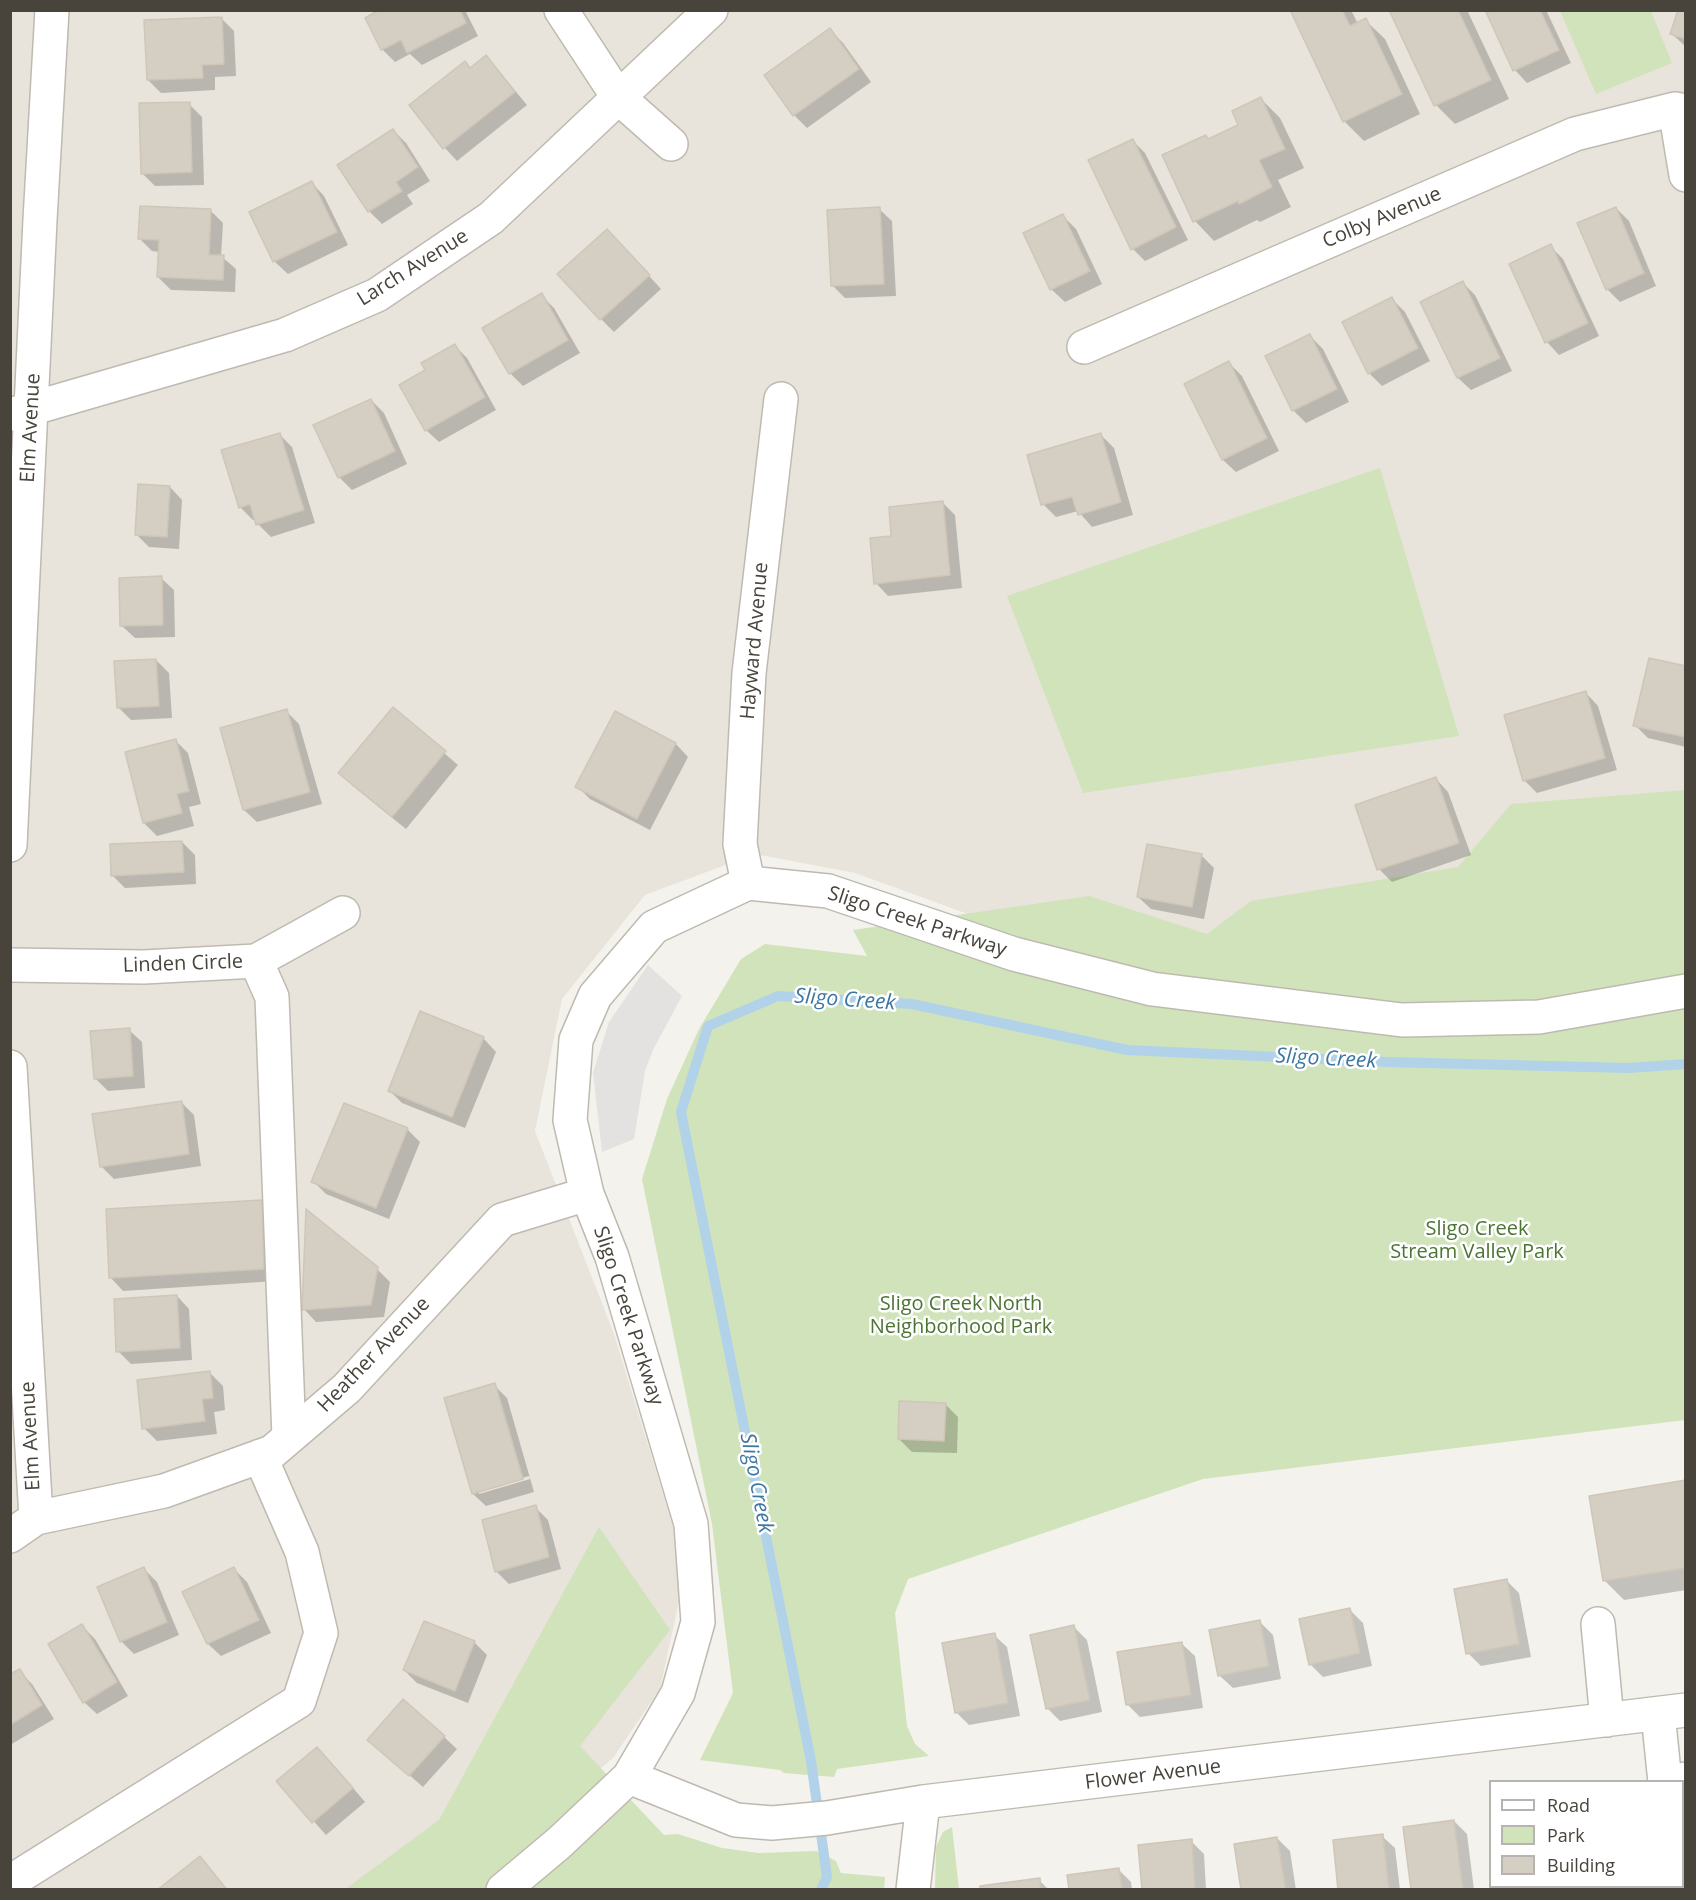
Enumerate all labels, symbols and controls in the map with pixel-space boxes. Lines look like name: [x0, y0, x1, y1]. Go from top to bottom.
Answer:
street label: Colby Avenue: [1319, 182, 1445, 254]
street label: Larch Avenue: [353, 224, 473, 312]
street label: Elm Avenue: [16, 373, 46, 483]
street label: Hayward Avenue: [736, 561, 774, 721]
street label: Sligo Creek Parkway: [825, 882, 1009, 962]
street label: Linden Circle: [122, 950, 244, 978]
water label: Sligo Creek: [794, 984, 896, 1016]
water label: Sligo Creek: [1275, 1044, 1377, 1074]
park label: Sligo Creek Stream Valley Park: [1390, 1217, 1564, 1264]
street label: Sligo Creek Parkway: [588, 1224, 668, 1408]
street label: Heather Avenue: [313, 1292, 435, 1418]
park label: Sligo Creek North Neighborhood Park: [870, 1292, 1052, 1339]
street label: Elm Avenue: [16, 1381, 46, 1491]
water label: Sligo Creek: [734, 1431, 778, 1535]
street label: Flower Avenue: [1083, 1755, 1223, 1795]
legend: [1489, 1780, 1684, 1888]
text: Road: [1547, 1793, 1590, 1817]
text: Park: [1547, 1823, 1585, 1847]
text: Building: [1547, 1853, 1615, 1877]

